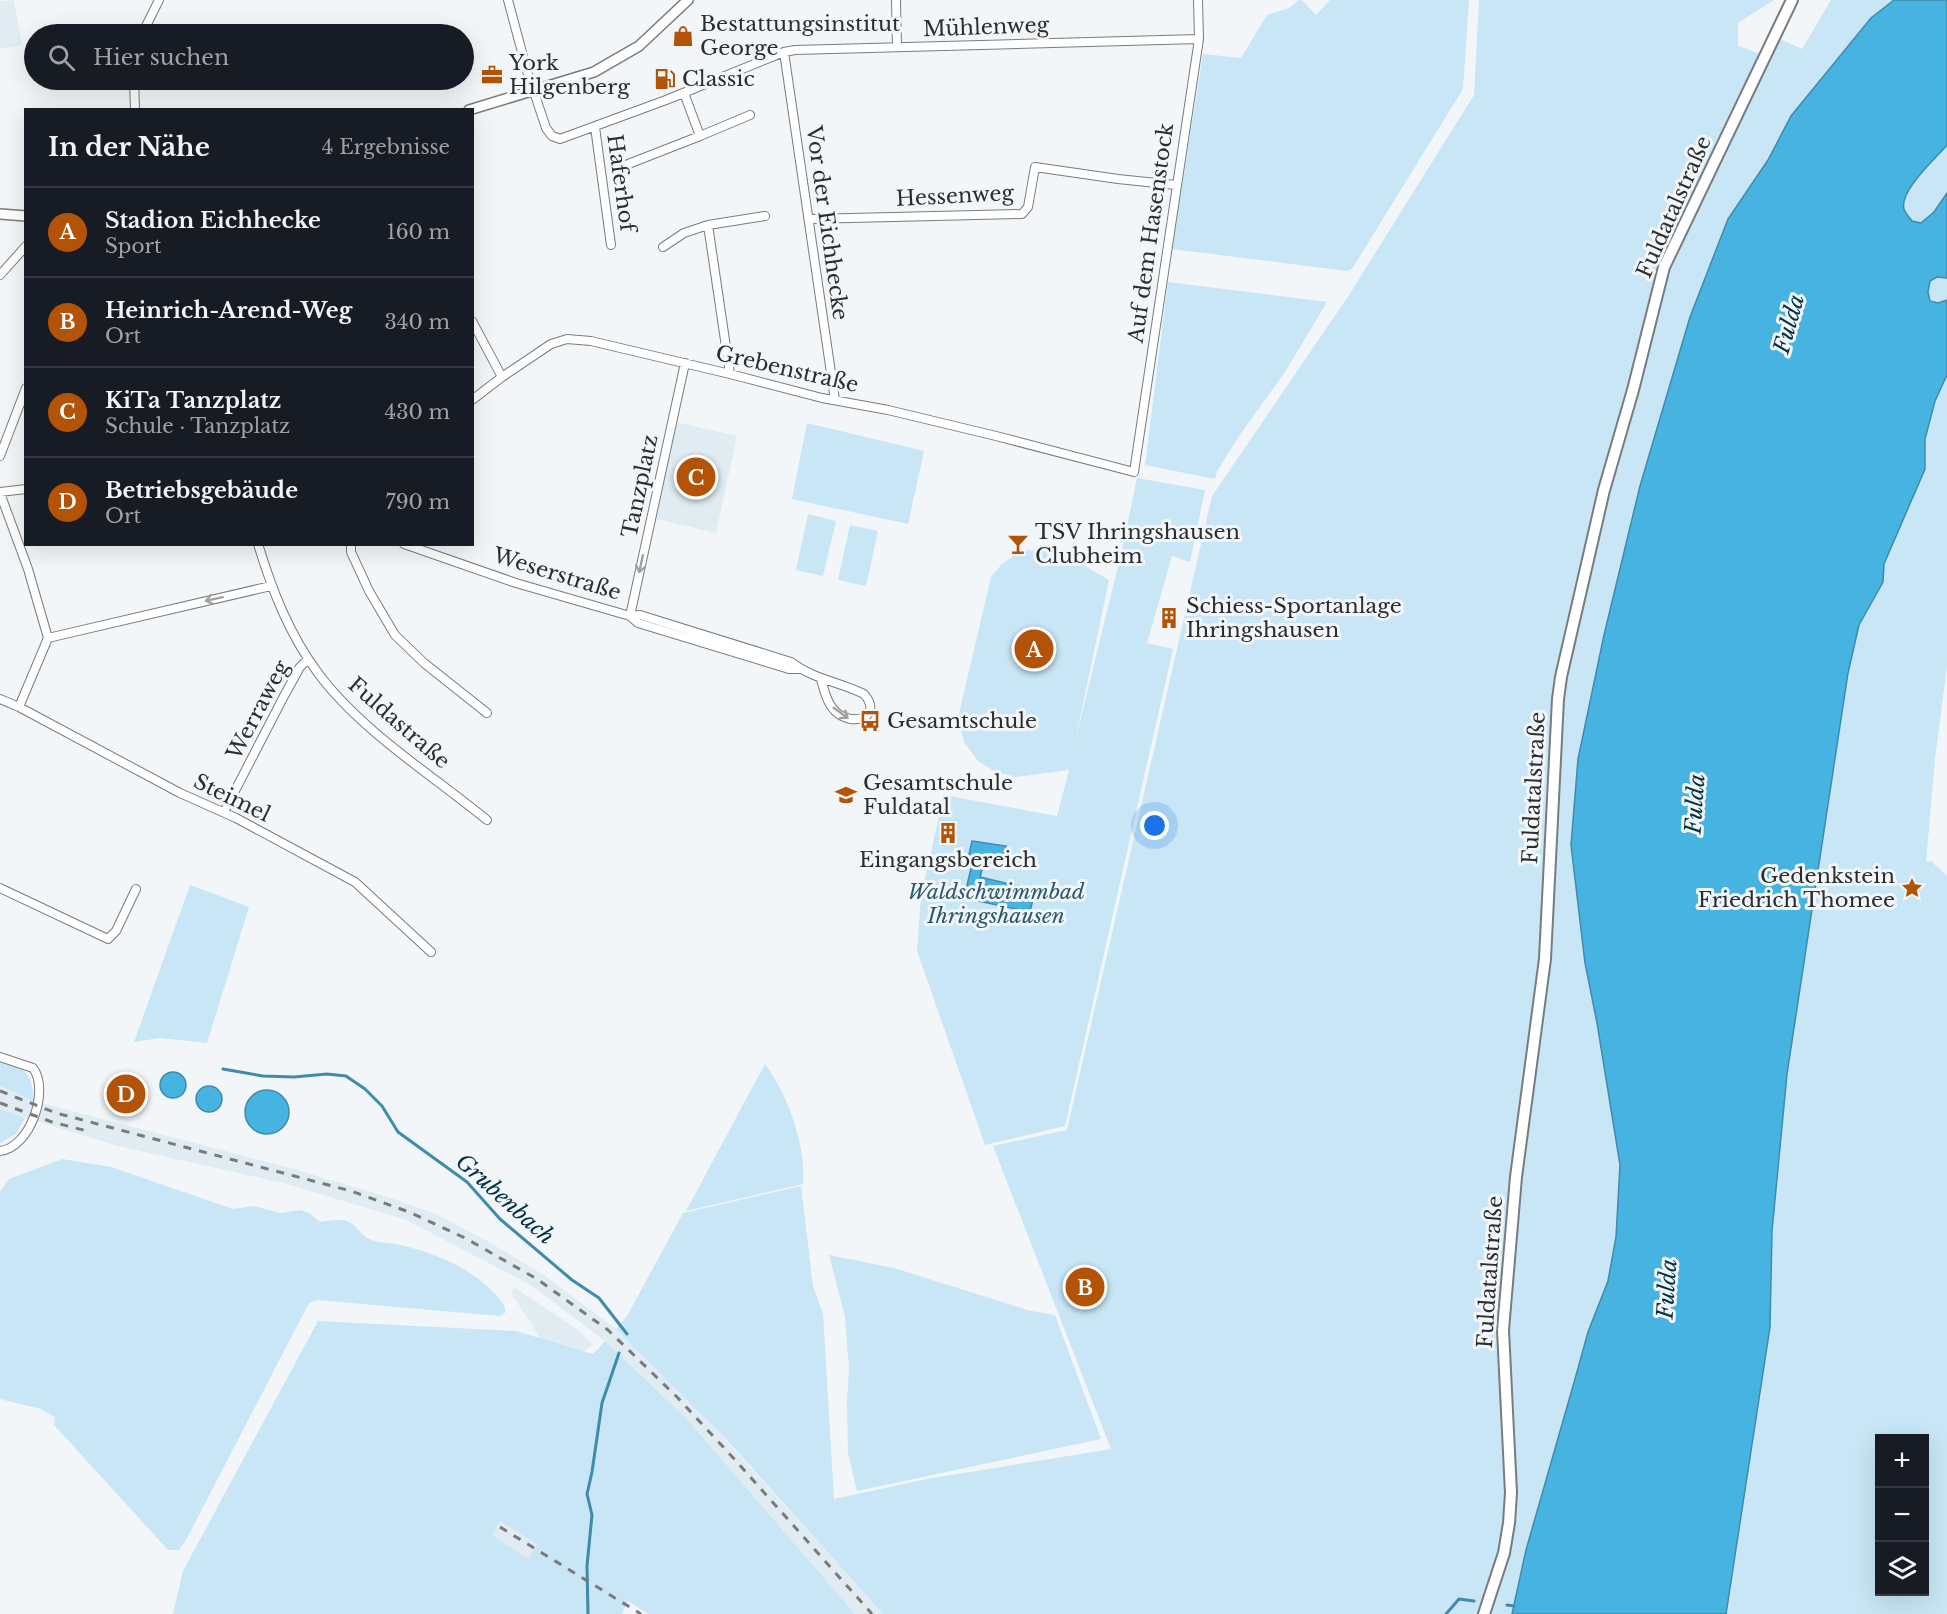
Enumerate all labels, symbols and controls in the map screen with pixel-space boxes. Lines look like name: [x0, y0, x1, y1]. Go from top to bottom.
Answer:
place label: Bestattungsinstitut George: [700, 11, 900, 61]
street label: Mühlenweg: [923, 12, 1050, 42]
search box: [24, 24, 474, 90]
shop icon: Bestattungsinstitut George: [671, 24, 695, 48]
icon: search: [45, 41, 78, 74]
text: Hier suchen: [93, 44, 229, 71]
place label: York Hilgenberg: [508, 50, 630, 100]
office icon: York Hilgenberg: [480, 63, 504, 87]
place label: Classic: [682, 66, 755, 92]
fuel station icon: Classic: [653, 67, 677, 91]
street label: Auf dem Hasenstock: [1123, 121, 1179, 346]
street label: Vor der Eichhecke: [800, 123, 853, 322]
text: In der Nähe: [48, 131, 210, 163]
street label: Haferhof: [601, 132, 641, 236]
street label: Fuldatalstraße: [1631, 132, 1717, 282]
text: 4 Ergebnisse: [322, 135, 450, 159]
street label: Hessenweg: [895, 180, 1015, 212]
text: Stadion Eichhecke: [105, 207, 321, 234]
text: A: [59, 220, 76, 244]
text: 160 m: [387, 220, 450, 244]
text: Sport: [105, 234, 162, 258]
water label: Fulda: [1767, 291, 1810, 358]
text: Heinrich-Arend-Weg: [105, 297, 352, 324]
text: B: [60, 310, 75, 334]
text: 340 m: [385, 310, 450, 334]
text: Ort: [105, 324, 141, 348]
street label: Grebenstraße: [713, 340, 861, 398]
text: KiTa Tanzplatz: [105, 387, 281, 414]
text: C: [59, 400, 76, 424]
text: 430 m: [385, 400, 450, 424]
text: Schule · Tanzplatz: [105, 414, 290, 438]
street label: Tanzplatz: [616, 432, 664, 540]
pin: C: [676, 454, 716, 500]
text: Betriebsgebäude: [105, 477, 298, 504]
text: D: [58, 490, 77, 514]
text: 790 m: [386, 490, 450, 514]
text: Ort: [105, 504, 141, 528]
place label: TSV Ihringshausen Clubheim: [1035, 519, 1240, 569]
bar icon: TSV Ihringshausen Clubheim: [1006, 532, 1030, 556]
street label: Weserstraße: [489, 542, 624, 606]
one-way arrow: [635, 554, 646, 573]
place label: Schiess-Sportanlage Ihringshausen: [1186, 593, 1402, 643]
one-way arrow: [204, 594, 224, 605]
building icon: Schiess-Sportanlage Ihringshausen: [1157, 606, 1181, 630]
pin: A: [1014, 626, 1054, 672]
street label: Werraweg: [221, 656, 295, 765]
street label: Fuldastraße: [343, 672, 455, 774]
one-way arrow: [833, 706, 849, 719]
place label: Gesamtschule: [887, 708, 1037, 734]
bus stop icon: Gesamtschule: [858, 709, 882, 733]
street label: Fuldatalstraße: [1517, 711, 1551, 865]
street label: Steimel: [189, 768, 275, 828]
place label: Gesamtschule Fuldatal: [863, 770, 1013, 820]
water label: Fulda: [1679, 773, 1711, 836]
school or university icon: Gesamtschule Fuldatal: [834, 783, 858, 807]
your location: [1140, 811, 1169, 840]
building icon: Eingangsbereich: [936, 821, 960, 845]
place label: Eingangsbereich: [859, 847, 1037, 873]
place label: Gedenkstein Friedrich Thomee: [1698, 863, 1895, 913]
place icon: Gedenkstein Friedrich Thomee: [1900, 876, 1924, 900]
park label: Waldschwimmbad Ihringshausen: [907, 879, 1085, 929]
pin: D: [106, 1072, 146, 1116]
water label: Grubenbach: [450, 1148, 560, 1250]
street label: Fuldatalstraße: [1472, 1195, 1508, 1349]
water label: Fulda: [1651, 1258, 1683, 1321]
pin: B: [1066, 1264, 1104, 1310]
map controls: [1875, 1434, 1929, 1596]
button: +: [1875, 1434, 1929, 1488]
button: −: [1875, 1488, 1929, 1542]
button: layers: [1875, 1542, 1929, 1596]

